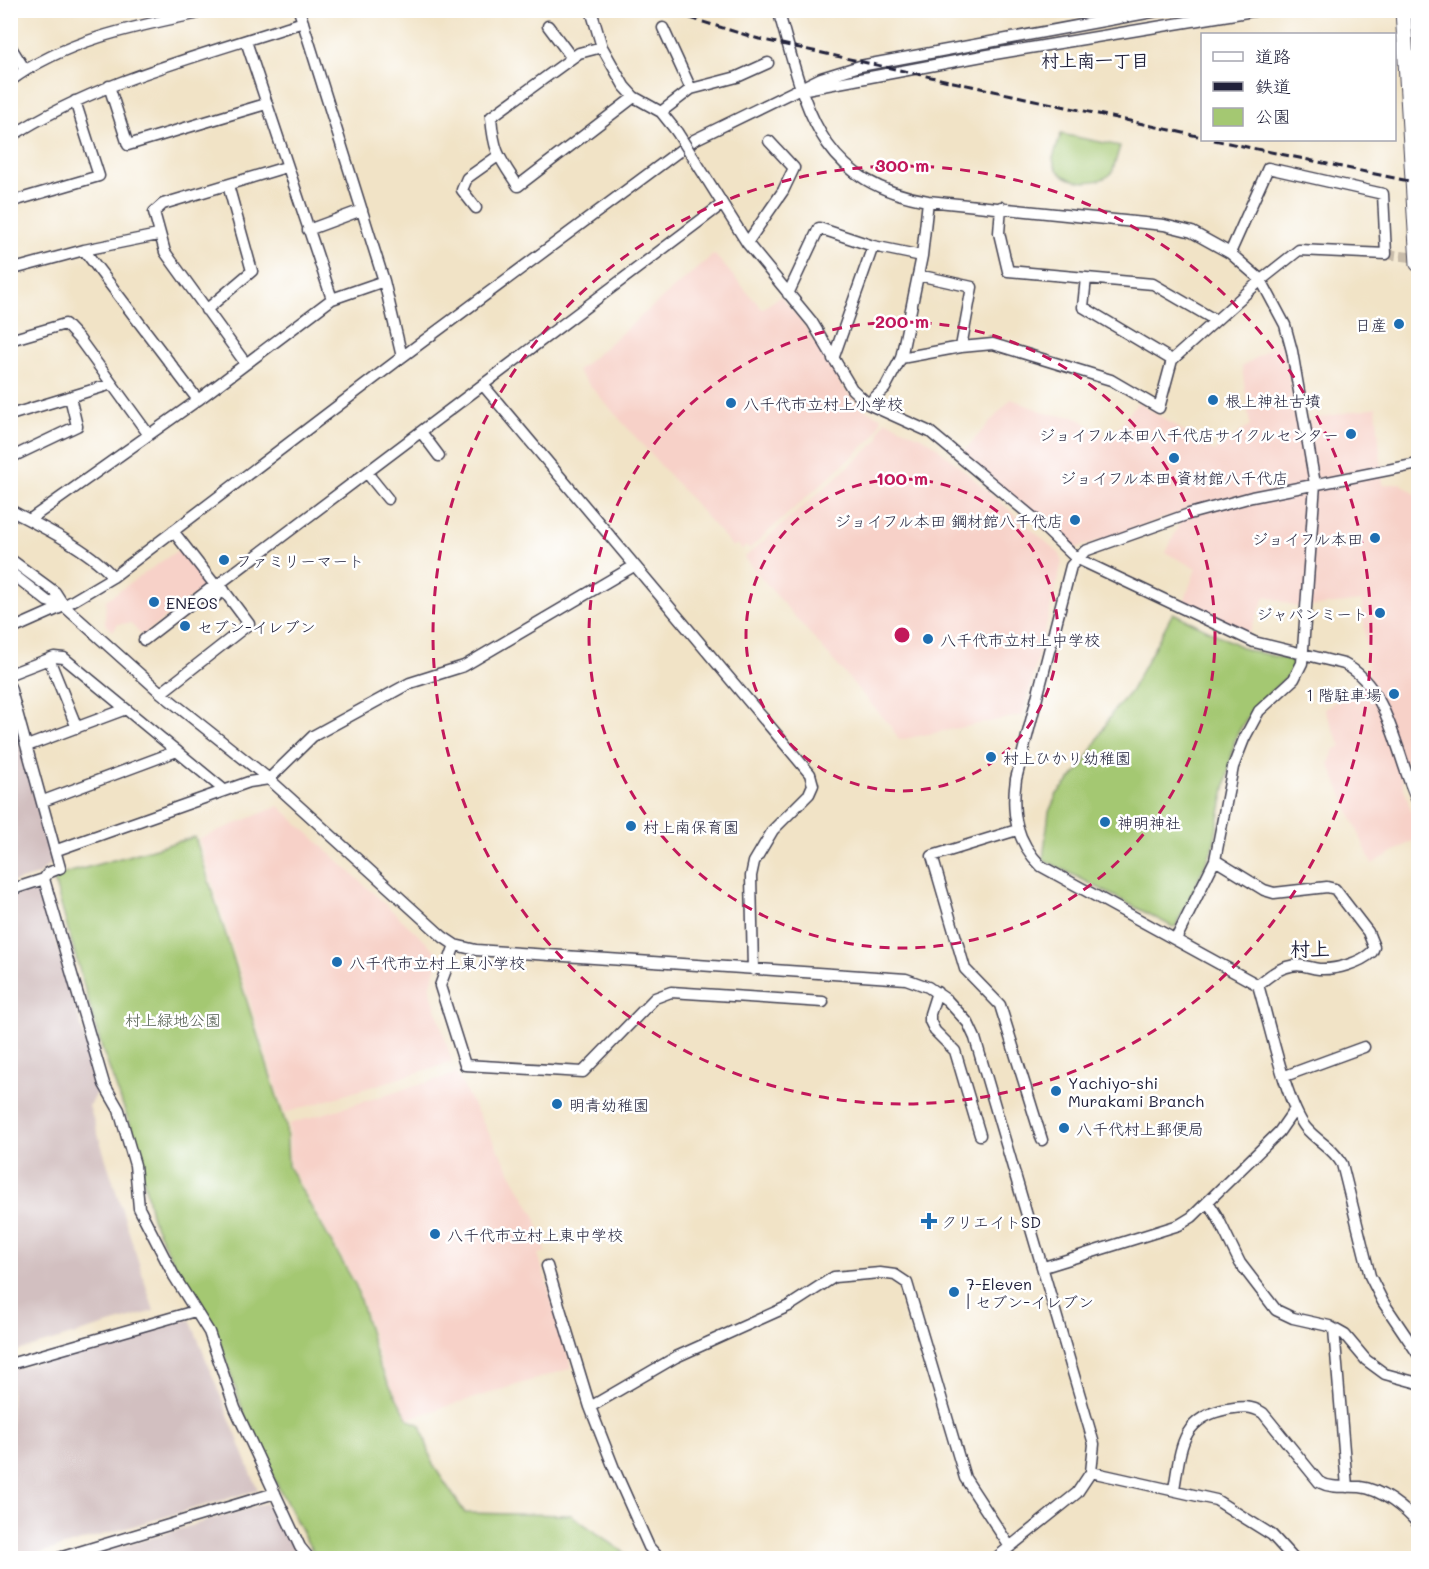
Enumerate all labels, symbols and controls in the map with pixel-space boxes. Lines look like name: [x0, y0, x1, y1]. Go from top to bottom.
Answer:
legend: [1201, 33, 1396, 141]
text: 道路: [1255, 44, 1291, 68]
district label: 村上南一丁目: [1041, 48, 1149, 72]
text: 鉄道: [1255, 74, 1291, 98]
text: 公園: [1255, 104, 1291, 128]
text: 300 m: [875, 153, 929, 177]
text: 200 m: [875, 309, 929, 333]
place label: 日産: [1355, 314, 1387, 335]
marker: 日産: [1392, 317, 1406, 331]
place label: 根上神社古墳: [1225, 390, 1321, 411]
place label: 八千代市立村上小学校: [743, 393, 903, 414]
marker: 根上神社古墳: [1206, 393, 1220, 407]
marker: 八千代市立村上小学校: [724, 396, 738, 410]
place label: ジョイフル本田八千代店サイクルセンター: [1039, 424, 1339, 445]
marker: ジョイフル本田八千代店サイクルセンター: [1344, 427, 1358, 441]
marker: ジョイフル本田 資材館八千代店: [1167, 451, 1181, 465]
text: 100 m: [876, 466, 928, 490]
place label: ジョイフル本田 資材館八千代店: [1060, 467, 1288, 488]
place label: ジョイフル本田 鋼材館八千代店: [835, 510, 1063, 531]
marker: ジョイフル本田 鋼材館八千代店: [1068, 513, 1082, 527]
place label: ジョイフル本田: [1252, 528, 1363, 549]
marker: ジョイフル本田: [1368, 531, 1382, 545]
place label: ファミリーマート: [236, 550, 364, 571]
marker: ファミリーマート: [217, 553, 231, 567]
place label: ENEOS: [166, 592, 218, 613]
marker: ENEOS: [147, 595, 161, 609]
place label: ジャパンミート: [1256, 603, 1368, 624]
marker: ジャパンミート: [1373, 606, 1387, 620]
place label: セブン-イレブン: [197, 616, 316, 637]
marker: セブン-イレブン: [178, 619, 192, 633]
centre of rings: [892, 625, 912, 645]
place label: 八千代市立村上中学校: [940, 629, 1100, 650]
marker: 八千代市立村上中学校: [921, 632, 935, 646]
place label: １階駐車場: [1302, 684, 1382, 705]
marker: １階駐車場: [1387, 687, 1401, 701]
place label: 村上ひかり幼稚園: [1003, 747, 1131, 768]
marker: 村上ひかり幼稚園: [984, 750, 998, 764]
place label: 神明神社: [1117, 812, 1181, 833]
marker: 神明神社: [1098, 815, 1112, 829]
place label: 村上南保育園: [643, 816, 739, 837]
marker: 村上南保育園: [624, 819, 638, 833]
district label: 村上: [1290, 935, 1330, 961]
place label: 八千代市立村上東小学校: [349, 952, 525, 973]
marker: 八千代市立村上東小学校: [330, 955, 344, 969]
park label: 村上緑地公園: [125, 1009, 221, 1030]
place label: Yachiyo-shi Murakami Branch: [1068, 1072, 1204, 1111]
marker: Yachiyo-shi Murakami Branch: [1049, 1084, 1063, 1098]
place label: 明青幼稚園: [569, 1094, 649, 1115]
marker: 明青幼稚園: [550, 1097, 564, 1111]
place label: 八千代村上郵便局: [1076, 1118, 1204, 1139]
marker: 八千代村上郵便局: [1057, 1121, 1071, 1135]
place label: クリエイトSD: [941, 1211, 1041, 1232]
marker: クリエイトSD: [922, 1214, 936, 1228]
place label: 八千代市立村上東中学校: [447, 1224, 623, 1245]
marker: 八千代市立村上東中学校: [428, 1227, 442, 1241]
place label: 7-Eleven | セブン-イレブン: [966, 1273, 1094, 1312]
marker: 7-Eleven | セブン-イレブン: [947, 1285, 961, 1299]

